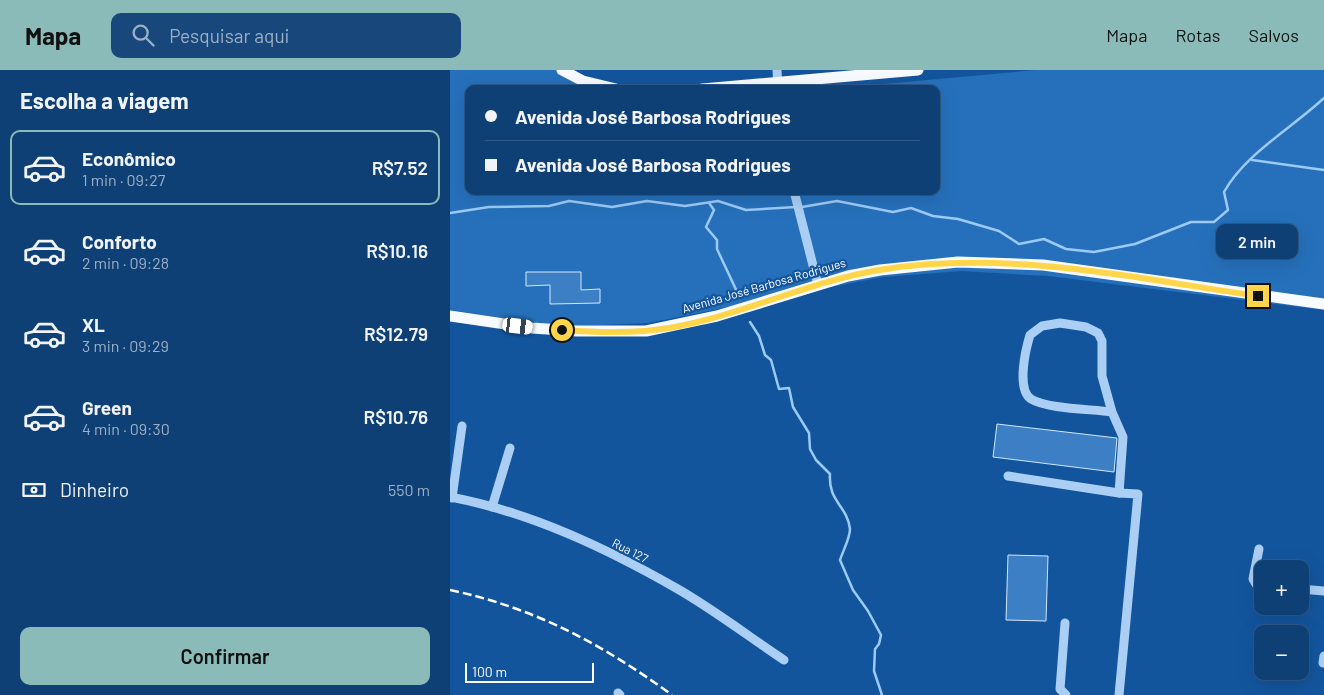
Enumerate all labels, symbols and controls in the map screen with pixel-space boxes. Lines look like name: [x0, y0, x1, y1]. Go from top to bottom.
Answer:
search box: [111, 13, 461, 58]
text: Mapa: [25, 21, 81, 50]
icon: search: [129, 21, 157, 49]
text: Pesquisar aqui: [169, 24, 289, 47]
text: Mapa: [1106, 24, 1147, 46]
text: Rotas: [1175, 24, 1220, 46]
text: Salvos: [1248, 24, 1299, 46]
text: Escolha a viagem: [20, 87, 189, 113]
text: Avenida José Barbosa Rodrigues: [515, 105, 791, 128]
icon: car: [22, 145, 67, 190]
text: Econômico: [82, 147, 176, 170]
text: Avenida José Barbosa Rodrigues: [515, 153, 791, 176]
text: R$7.52: [372, 156, 428, 179]
text: 1 min · 09:27: [82, 170, 165, 189]
callout: 2 min: [1217, 224, 1299, 258]
icon: car: [22, 228, 67, 273]
text: Conforto: [82, 230, 157, 253]
text: 2 min: [1238, 232, 1276, 251]
text: R$10.16: [366, 239, 428, 262]
text: 2 min · 09:28: [82, 253, 169, 272]
street label: Avenida José Barbosa Rodrigues: [680, 255, 847, 315]
route end: [1247, 285, 1269, 307]
icon: car: [22, 311, 67, 356]
text: XL: [82, 313, 105, 336]
car: [502, 317, 533, 335]
route start: [551, 319, 573, 341]
text: R$12.79: [364, 322, 428, 345]
text: 3 min · 09:29: [82, 336, 169, 355]
icon: car: [22, 394, 67, 439]
text: Green: [82, 396, 132, 419]
text: R$10.76: [364, 405, 428, 428]
text: 4 min · 09:30: [82, 419, 170, 438]
icon: cash: [20, 476, 48, 504]
text: Dinheiro: [60, 478, 129, 501]
text: 550 m: [388, 480, 430, 499]
street label: Rua 127: [610, 535, 651, 565]
map controls: [1254, 560, 1309, 680]
button: +: [1254, 560, 1309, 615]
button: −: [1254, 625, 1309, 680]
button: Confirmar: [20, 627, 430, 685]
scale bar: [465, 660, 594, 683]
text: 100 m: [472, 663, 507, 680]

